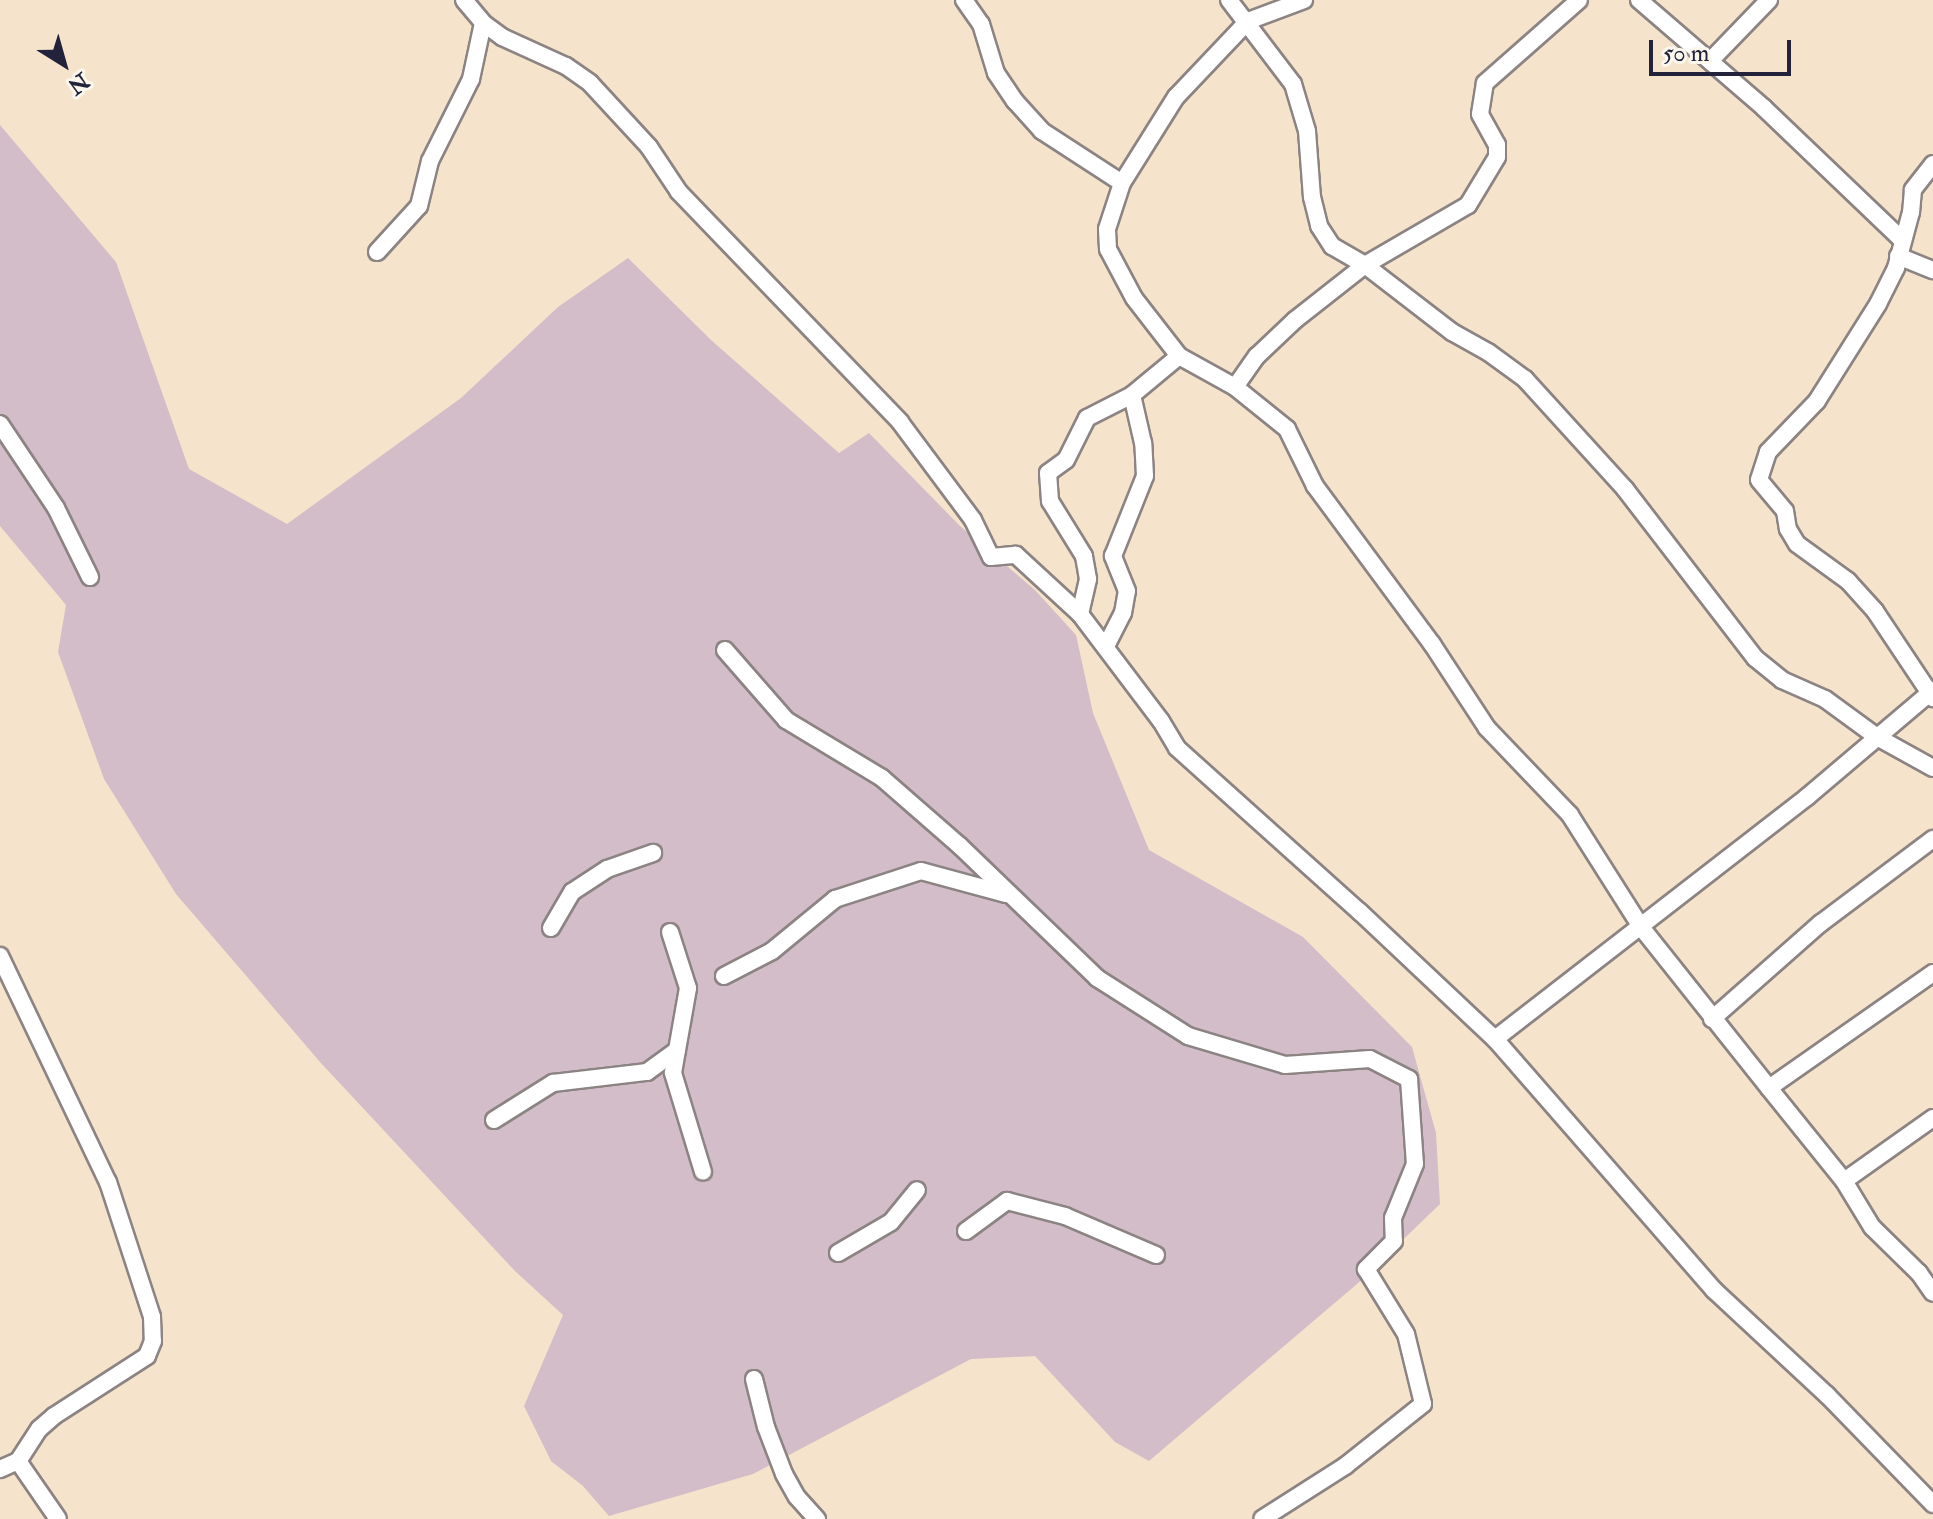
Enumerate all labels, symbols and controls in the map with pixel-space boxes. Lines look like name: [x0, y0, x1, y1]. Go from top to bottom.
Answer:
north arrow: [24, 24, 104, 104]
scale bar: [1653, 24, 1795, 74]
text: 50 m: [1663, 38, 1709, 69]
text: N: [62, 66, 95, 100]

